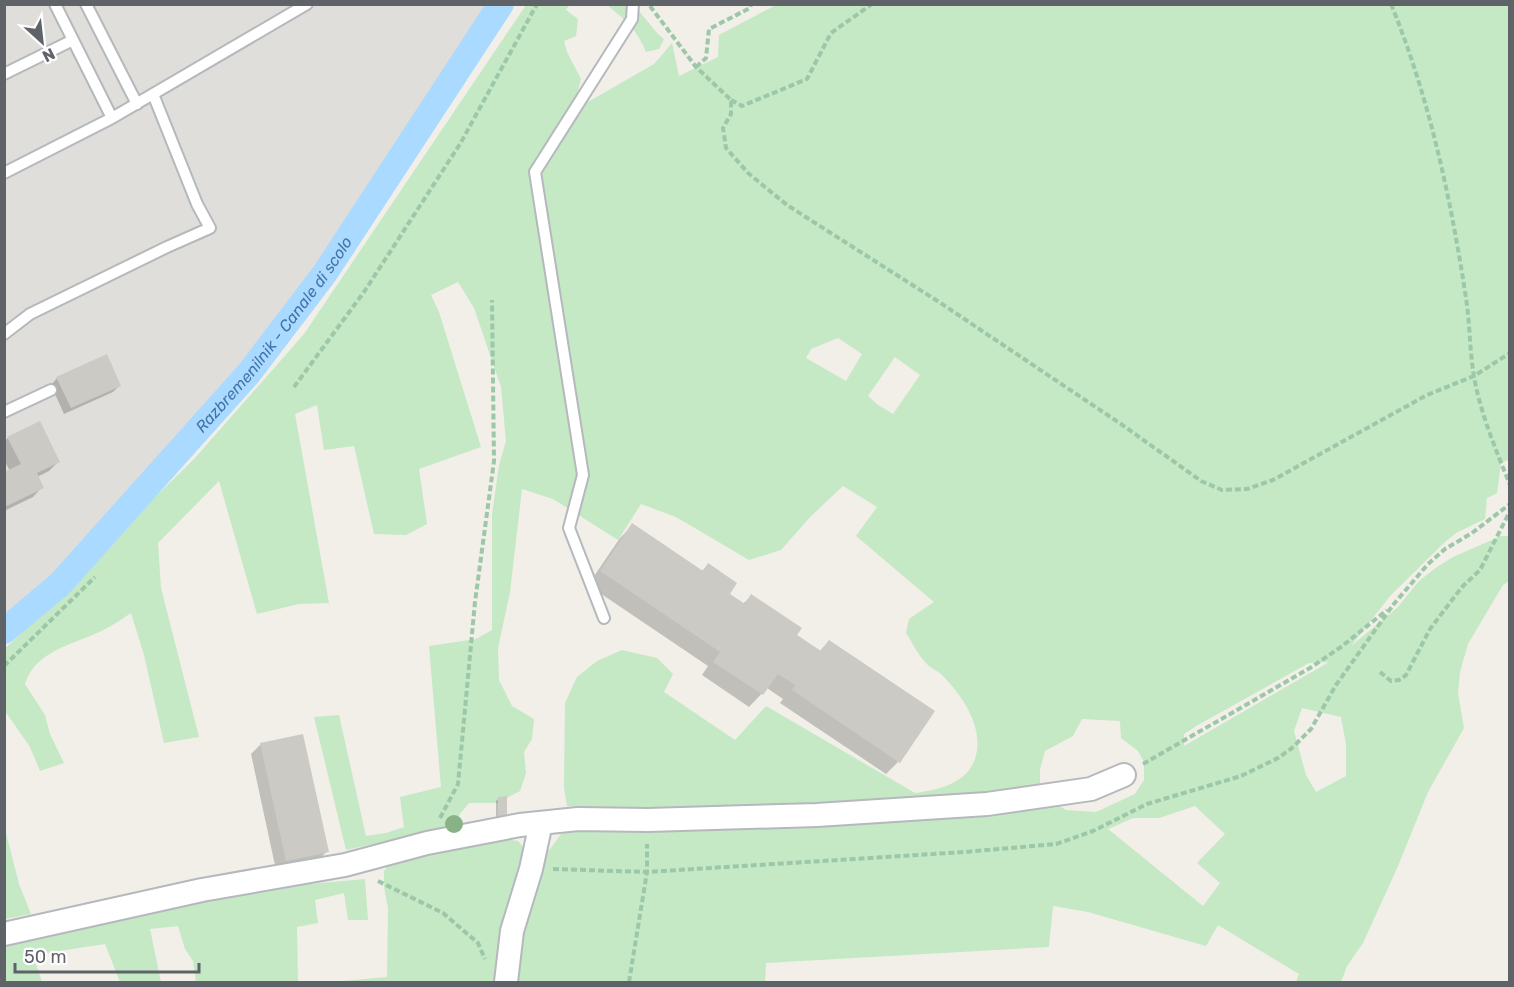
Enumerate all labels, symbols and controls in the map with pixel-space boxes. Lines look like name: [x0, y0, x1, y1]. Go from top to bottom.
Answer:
north arrow: [12, 12, 72, 72]
text: N: [39, 44, 58, 66]
water label: Razbremenilnik - Canale di scolo: [192, 233, 356, 436]
scale bar: [15, 936, 200, 974]
text: 50 m: [24, 946, 67, 968]

